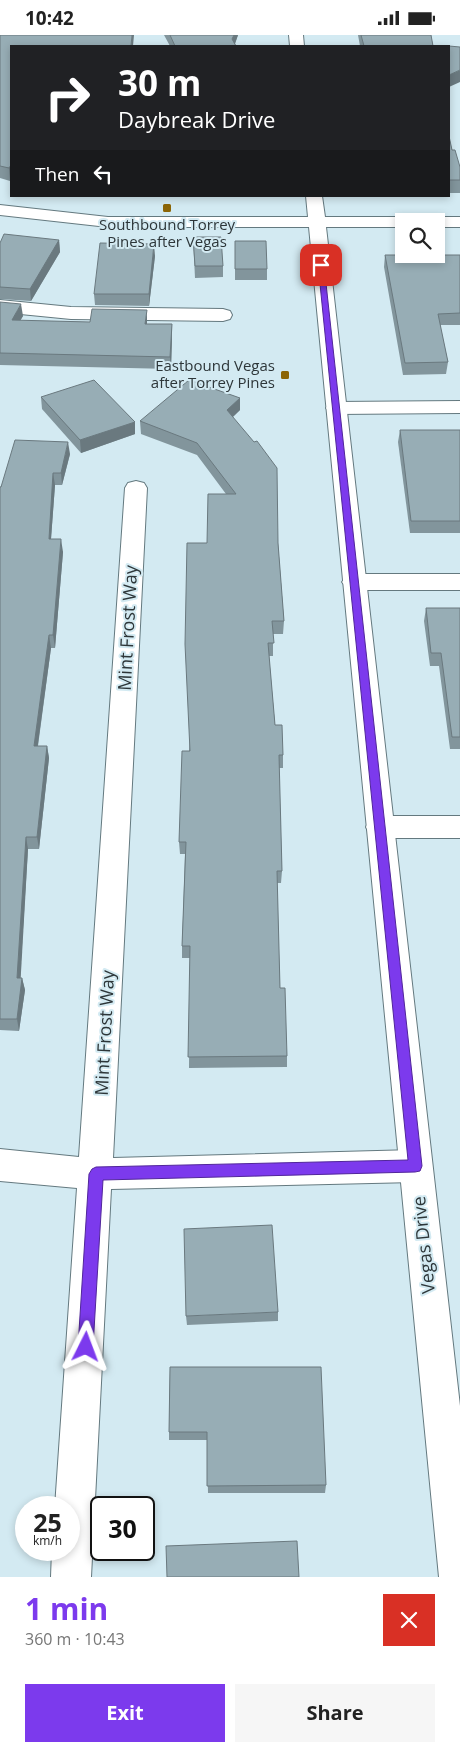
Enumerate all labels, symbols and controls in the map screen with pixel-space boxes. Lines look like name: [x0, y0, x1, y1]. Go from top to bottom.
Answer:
text: 10:42: [25, 5, 74, 31]
text: 30 m: [118, 59, 201, 106]
icon: right: [35, 65, 100, 130]
text: Daybreak Drive: [118, 104, 275, 134]
icon: left: [89, 160, 117, 188]
text: Then: [35, 161, 79, 187]
marker: Southbound Torrey Pines after Vegas: [161, 202, 173, 214]
map controls: [395, 213, 445, 263]
button: search: [395, 213, 445, 263]
place label: Southbound Torrey Pines after Vegas: [99, 214, 236, 251]
pin: [300, 244, 342, 286]
icon: arrive: [307, 251, 335, 279]
place label: Eastbound Vegas after Torrey Pines: [151, 355, 275, 392]
marker: Eastbound Vegas after Torrey Pines: [279, 369, 291, 381]
street label: Mint Frost Way: [112, 564, 142, 691]
street label: Mint Frost Way: [89, 969, 119, 1096]
street label: Vegas Drive: [406, 1195, 440, 1295]
position arrow: [59, 1320, 111, 1372]
speed limit sign: 30: [90, 1496, 155, 1561]
text: 25: [33, 1505, 62, 1539]
text: km/h: [33, 1532, 62, 1549]
text: 1 min: [25, 1588, 108, 1629]
button: close: [383, 1594, 435, 1646]
text: 360 m · 10:43: [25, 1628, 125, 1650]
button: Exit: [25, 1684, 225, 1742]
button: Share: [235, 1684, 435, 1742]

